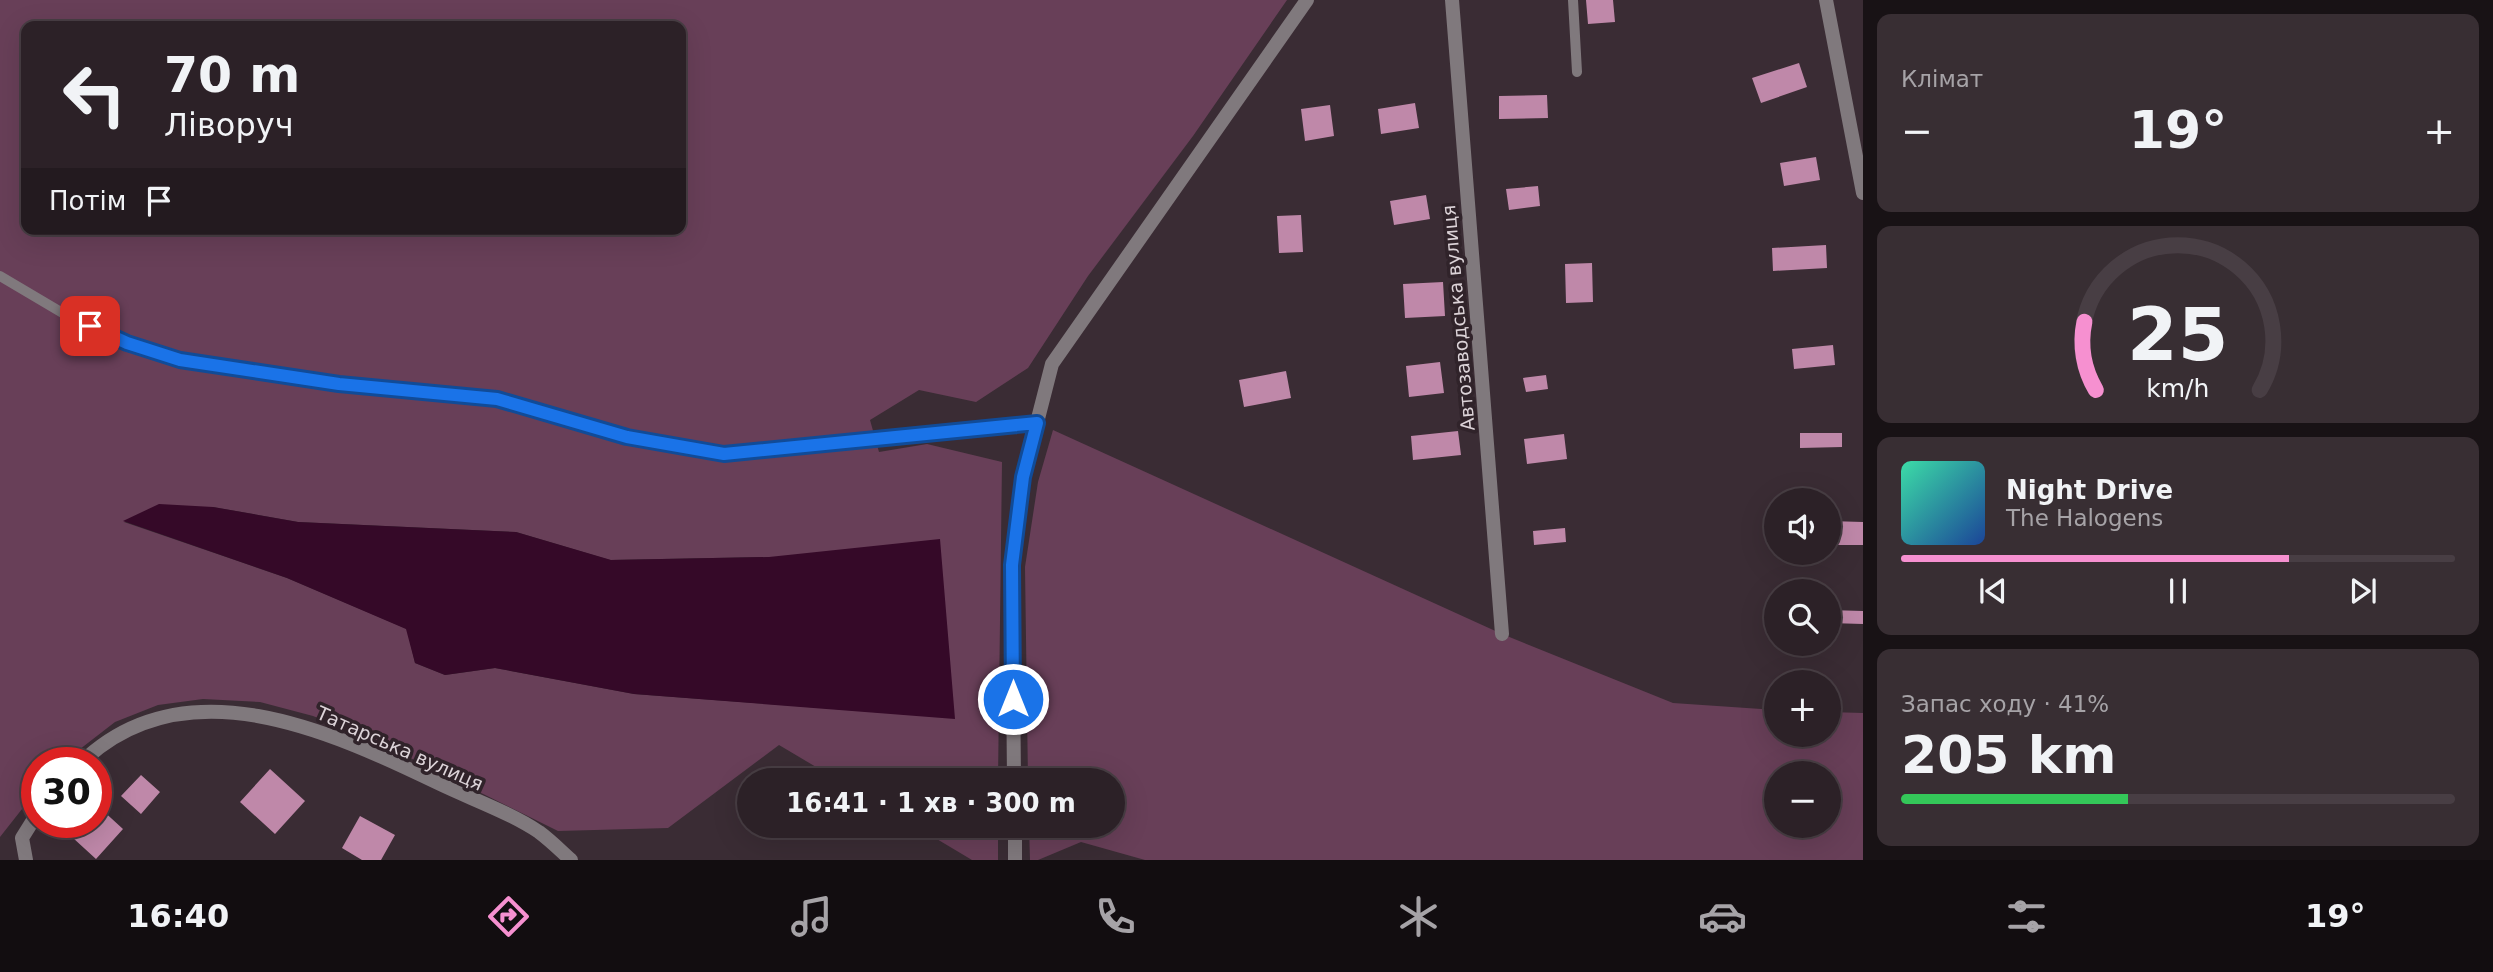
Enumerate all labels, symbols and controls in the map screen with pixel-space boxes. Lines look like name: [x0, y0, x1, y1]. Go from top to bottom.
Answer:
text: 70 m: [164, 47, 300, 104]
icon: left: [49, 49, 140, 140]
text: Клімат: [1901, 66, 1983, 92]
text: 19°: [2129, 100, 2227, 160]
text: Ліворуч: [164, 106, 294, 144]
text: −: [1901, 109, 1933, 153]
text: +: [2423, 109, 2455, 153]
icon: arrive: [140, 182, 178, 220]
text: Потім: [49, 186, 126, 216]
street label: Автозаводська вулиця: [1437, 204, 1479, 432]
text: 25: [2127, 293, 2229, 378]
pin: [60, 296, 120, 356]
icon: arrive: [71, 307, 109, 345]
text: km/h: [2146, 374, 2210, 403]
text: Night Drive: [2006, 475, 2173, 505]
map controls: [1764, 488, 1841, 838]
button: sound: [1764, 488, 1841, 565]
text: The Halogens: [2006, 505, 2163, 531]
icon: previous: [1974, 572, 2012, 610]
icon: pause: [2159, 572, 2197, 610]
icon: next: [2344, 572, 2382, 610]
button: search: [1764, 579, 1841, 656]
position arrow: [976, 662, 1050, 736]
button: +: [1764, 670, 1841, 747]
text: Запас ходу · 41%: [1901, 691, 2109, 717]
street label: Татарська вулиця: [312, 701, 487, 795]
text: 205 km: [1901, 725, 2116, 785]
speed limit sign: 30: [21, 747, 112, 838]
button: −: [1764, 761, 1841, 838]
text: 16:41 · 1 хв · 300 m: [786, 788, 1076, 818]
icon: directions: [484, 892, 533, 941]
icon: music: [787, 892, 836, 941]
icon: phone: [1091, 892, 1140, 941]
icon: climate: [1394, 892, 1443, 941]
icon: car: [1698, 892, 1747, 941]
icon: filters: [2002, 892, 2051, 941]
text: 16:40: [127, 897, 229, 935]
text: 19°: [2305, 897, 2366, 935]

